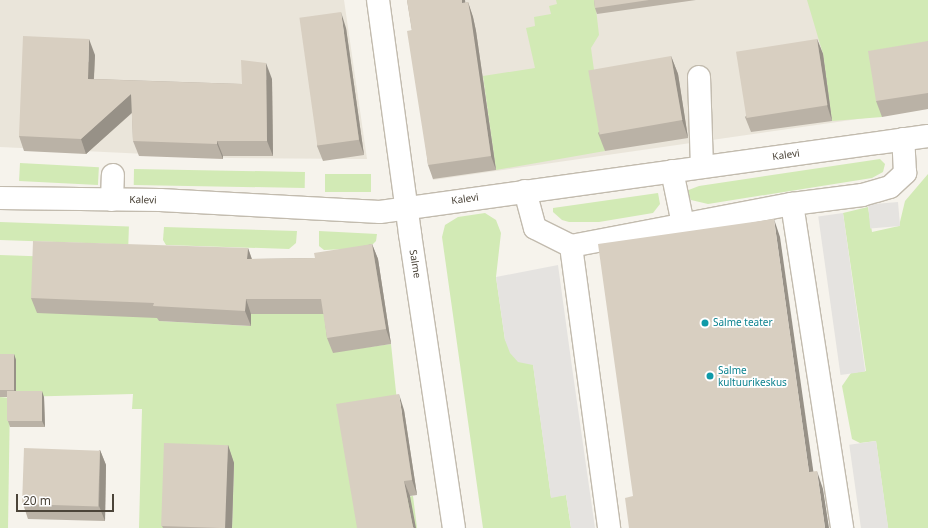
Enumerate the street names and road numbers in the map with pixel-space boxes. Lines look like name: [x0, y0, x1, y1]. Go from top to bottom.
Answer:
street label: Kalevi: [772, 147, 800, 163]
street label: Kalevi: [451, 191, 479, 207]
street label: Kalevi: [129, 194, 157, 206]
street label: Salme: [407, 249, 423, 279]

